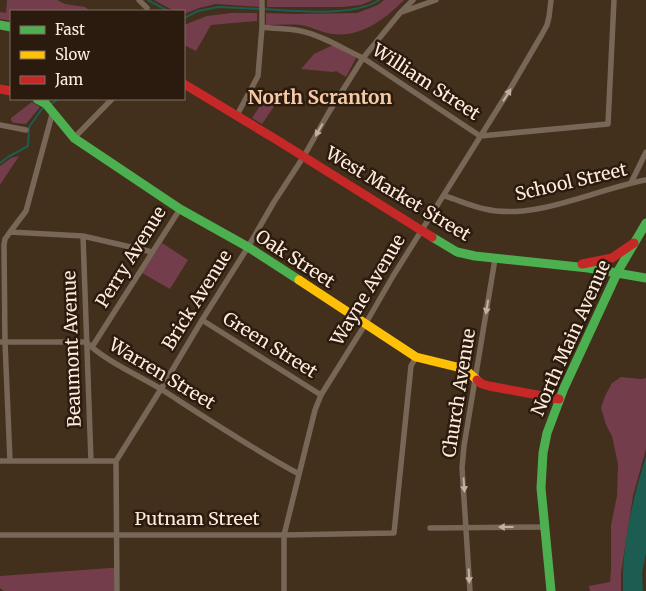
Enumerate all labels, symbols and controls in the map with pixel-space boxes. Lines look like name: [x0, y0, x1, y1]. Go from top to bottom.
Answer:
legend: [10, 10, 185, 100]
text: Fast: [55, 20, 85, 39]
street label: William Street: [367, 38, 484, 125]
text: Slow: [55, 45, 90, 64]
text: Jam: [54, 70, 83, 89]
district label: North Scranton: [248, 85, 392, 109]
one-way arrow: [502, 88, 511, 101]
one-way arrow: [315, 122, 323, 137]
street label: West Market Street: [321, 141, 475, 246]
street label: School Street: [513, 157, 629, 206]
street label: Perry Avenue: [90, 202, 171, 312]
street label: Oak Street: [251, 224, 339, 293]
street label: Wayne Avenue: [325, 230, 410, 350]
street label: Brick Avenue: [157, 245, 236, 354]
street label: North Main Avenue: [526, 256, 615, 419]
street label: Beaumont Avenue: [57, 270, 86, 428]
one-way arrow: [483, 300, 491, 316]
street label: Green Street: [219, 306, 322, 383]
street label: Church Avenue: [437, 327, 480, 459]
street label: Warren Street: [104, 332, 220, 414]
one-way arrow: [460, 478, 468, 494]
street label: Putnam Street: [134, 507, 260, 530]
one-way arrow: [498, 523, 514, 531]
one-way arrow: [465, 569, 473, 585]

